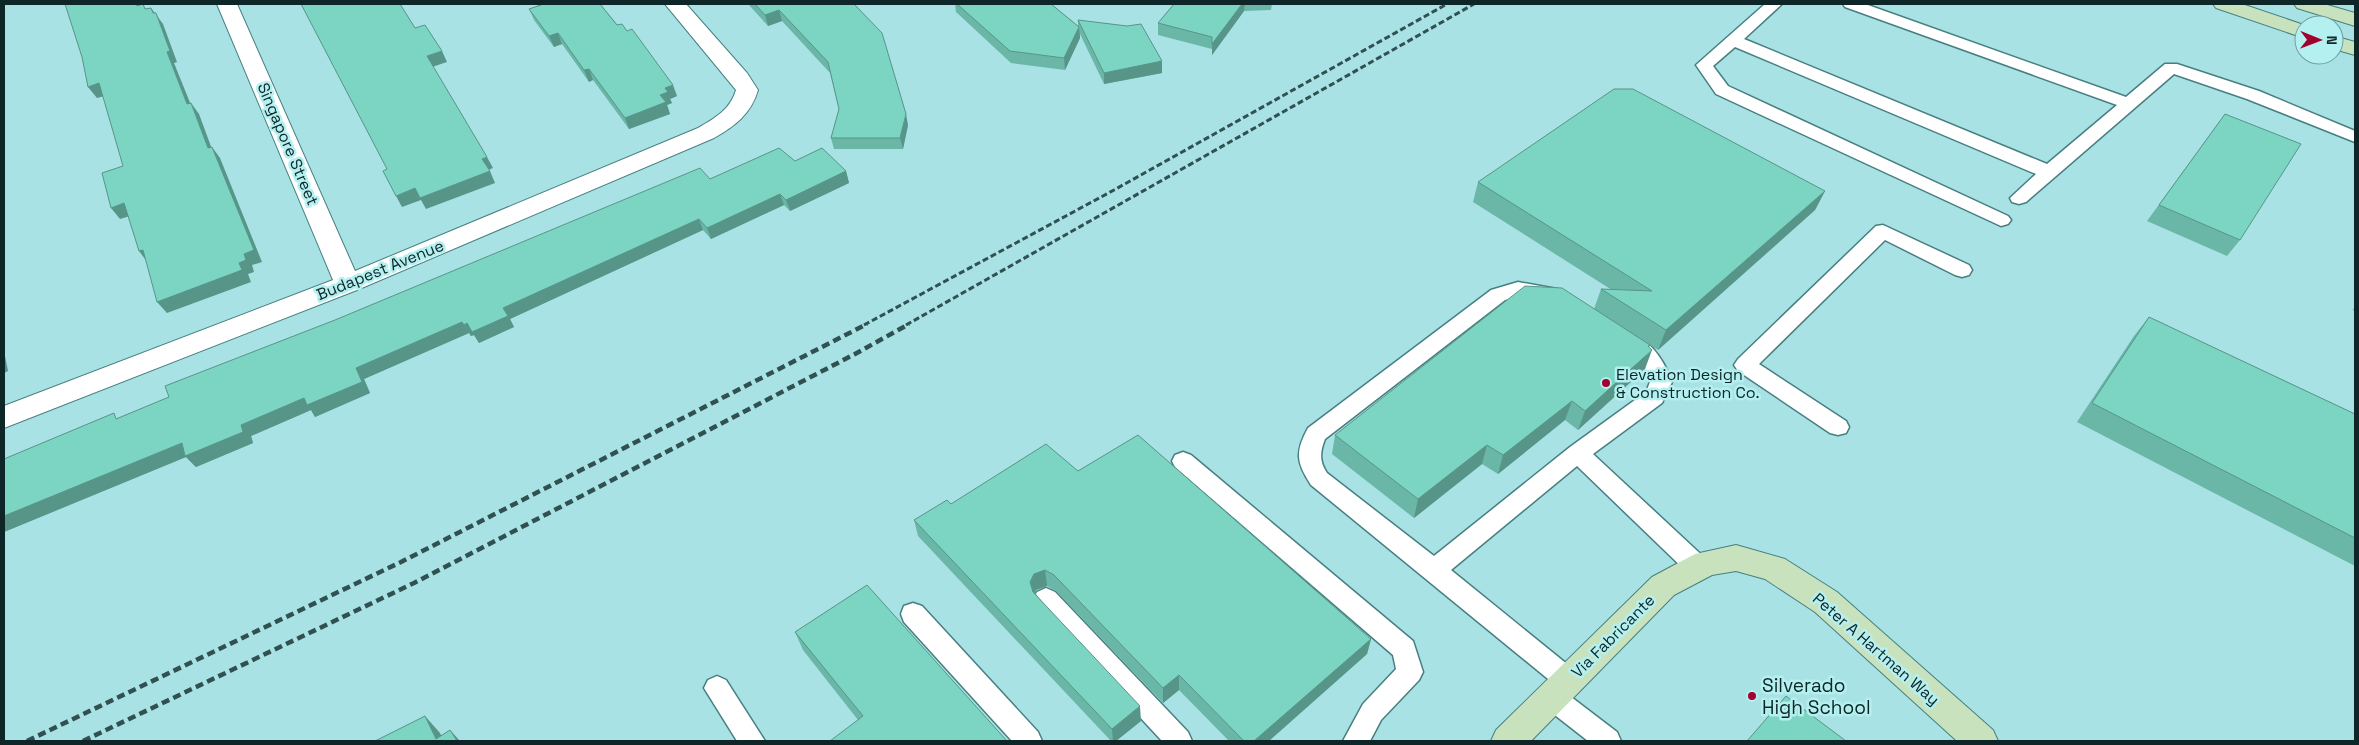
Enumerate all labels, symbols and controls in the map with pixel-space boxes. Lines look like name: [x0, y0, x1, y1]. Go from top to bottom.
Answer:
north arrow: [2294, 15, 2344, 65]
text: N: [2323, 35, 2341, 45]
street label: Singapore Street: [253, 79, 323, 209]
street label: Budapest Avenue: [313, 235, 447, 305]
place label: Elevation Design & Construction Co.: [1616, 364, 1760, 403]
marker: Elevation Design & Construction Co.: [1600, 377, 1612, 389]
street label: Peter A Hartman Way: [1808, 588, 1944, 710]
street label: Via Fabricante: [1567, 590, 1659, 682]
place label: Silverado High School: [1762, 673, 1871, 720]
marker: Silverado High School: [1746, 690, 1758, 702]

